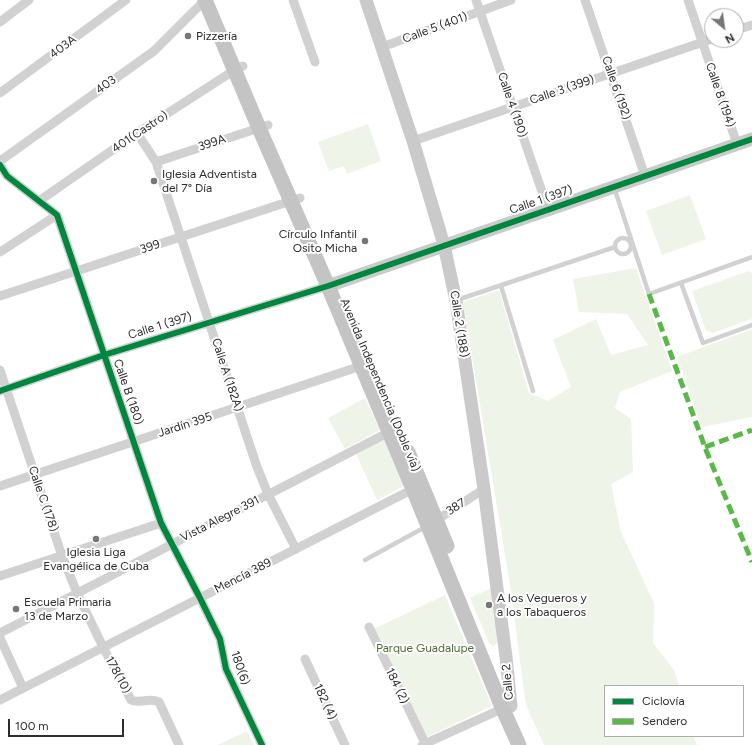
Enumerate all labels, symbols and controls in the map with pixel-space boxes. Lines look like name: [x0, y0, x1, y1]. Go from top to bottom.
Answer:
north arrow: [704, 8, 744, 48]
street label: Calle 5 (401): [401, 10, 469, 46]
place label: Pizzería: [196, 29, 237, 43]
text: N: [723, 30, 736, 46]
marker: Pizzería: [183, 31, 193, 41]
street label: 403A: [47, 32, 79, 62]
street label: Calle 6 (192): [598, 54, 634, 122]
street label: Calle 8 (194): [702, 61, 738, 129]
street label: Calle 4 (190): [494, 71, 530, 139]
street label: Calle 3 (399): [528, 72, 596, 108]
street label: 403: [93, 73, 119, 97]
street label: 401(Castro): [109, 108, 171, 156]
street label: 399A: [196, 132, 228, 154]
place label: Iglesia Adventista del 7° Día: [162, 167, 257, 195]
marker: Iglesia Adventista del 7° Día: [149, 176, 159, 186]
street label: Calle 1 (397): [508, 182, 574, 218]
place label: Círculo Infantil Osito Micha: [279, 227, 357, 255]
marker: Círculo Infantil Osito Micha: [360, 236, 370, 246]
street label: 399: [138, 237, 162, 257]
street label: Calle 2 (188): [447, 290, 471, 358]
street label: Avenida Independencia (Doble vía): [337, 296, 423, 474]
street label: Calle 1 (397): [126, 310, 194, 342]
street label: Calle A (182A): [208, 337, 246, 413]
street label: Calle B (180): [110, 357, 146, 427]
street label: Jardín 395: [156, 409, 214, 441]
street label: Calle C (178): [25, 464, 61, 534]
street label: Vista Alegre 391: [178, 493, 262, 545]
street label: 387: [444, 495, 468, 519]
marker: Iglesia Liga Evangélica de Cuba: [91, 534, 101, 544]
place label: Iglesia Liga Evangélica de Cuba: [43, 545, 149, 573]
street label: Mencía 389: [212, 555, 274, 597]
place label: A los Vegueros y a los Tabaqueros: [497, 591, 587, 619]
place label: Escuela Primaria 13 de Marzo: [24, 595, 111, 623]
marker: A los Vegueros y a los Tabaqueros: [484, 600, 494, 610]
marker: Escuela Primaria 13 de Marzo: [11, 604, 21, 614]
park label: Parque Guadalupe: [376, 641, 474, 655]
street label: 180(6): [227, 649, 253, 687]
street label: 178(10): [102, 654, 134, 696]
street label: Calle 2: [499, 663, 517, 701]
street label: 184 (2): [382, 666, 412, 706]
street label: 182 (4): [310, 682, 340, 722]
legend: [604, 685, 744, 737]
text: Ciclovía: [642, 694, 685, 708]
scale bar: [10, 711, 126, 737]
text: Sendero: [642, 714, 687, 728]
text: 100 m: [15, 719, 49, 733]

